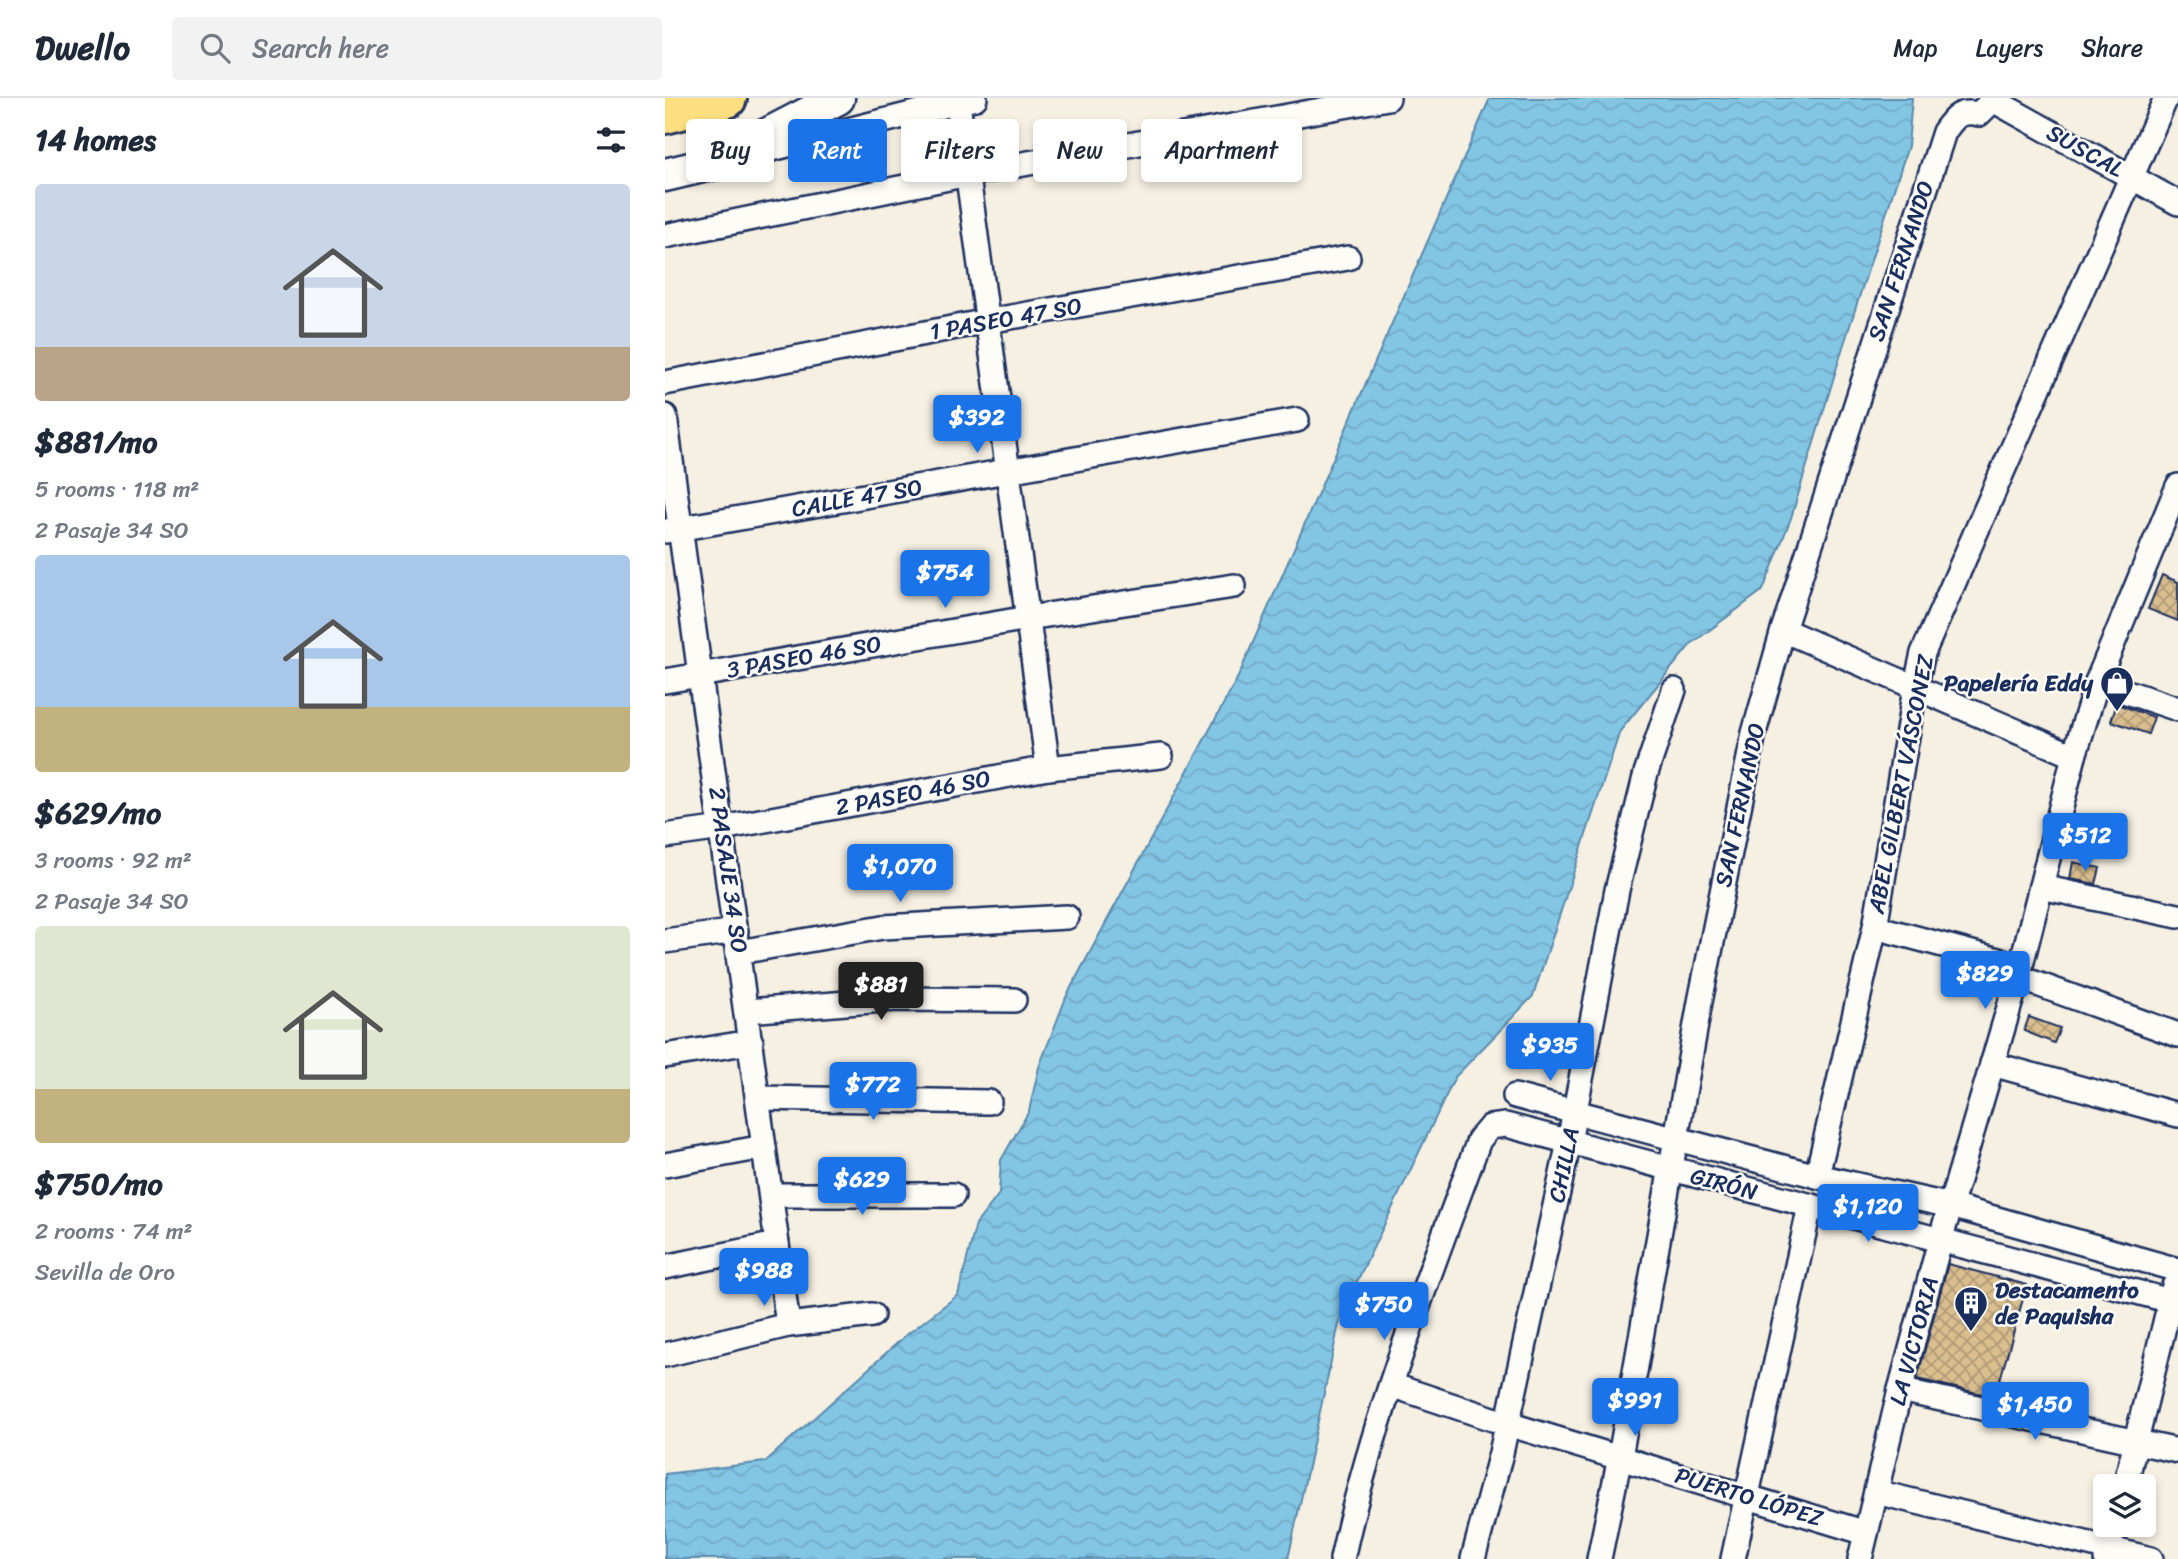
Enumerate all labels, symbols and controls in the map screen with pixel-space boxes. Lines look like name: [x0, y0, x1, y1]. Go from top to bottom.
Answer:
search box: [172, 17, 662, 80]
text: Dwello: [35, 19, 130, 77]
text: Search here: [252, 25, 389, 71]
text: Map: [1893, 27, 1938, 69]
text: Layers: [1976, 27, 2043, 69]
text: Share: [2081, 27, 2143, 69]
icon: search: [196, 29, 234, 67]
text: 14 homes: [35, 113, 156, 167]
street label: SUSCAL: [2039, 113, 2132, 189]
chip: Buy: [686, 119, 774, 182]
chip: Rent: [788, 119, 887, 182]
chip: Filters: [901, 119, 1019, 182]
chip: New: [1033, 119, 1127, 182]
chip: Apartment: [1141, 119, 1302, 182]
icon: filters: [592, 121, 630, 159]
street label: SAN FERNANDO: [1856, 175, 1946, 347]
icon: home: [270, 230, 396, 356]
street label: 1 PASEO 47 SO: [927, 285, 1085, 353]
pin: $392: [936, 396, 1018, 455]
text: $392: [949, 397, 1005, 438]
text: $881/mo: [35, 415, 157, 469]
street label: CALLE 47 SO: [788, 466, 926, 530]
text: 5 rooms · 118 m²: [35, 469, 199, 510]
text: 2 Pasaje 34 SO: [35, 510, 189, 551]
pin: $754: [904, 550, 986, 610]
text: $754: [916, 552, 974, 593]
icon: home: [270, 601, 396, 727]
street label: 3 PASEO 46 SO: [723, 623, 885, 691]
street label: ABEL GILBERT VÁSCONEZ: [1856, 650, 1946, 918]
place label: Papelería Eddy: [1944, 663, 2094, 704]
shop icon: Papelería Eddy: [2098, 664, 2136, 713]
street label: SAN FERNANDO: [1703, 719, 1777, 891]
street label: 2 PASEO 46 SO: [832, 758, 994, 828]
street label: 2 PASAJE 34 SO: [696, 784, 760, 956]
text: $629/mo: [35, 786, 161, 840]
pin: $512: [2044, 814, 2126, 873]
text: $512: [2059, 815, 2111, 856]
text: 3 rooms · 92 m²: [35, 840, 192, 881]
pin: $1,070: [843, 844, 957, 904]
text: $1,070: [863, 846, 937, 887]
text: 2 Pasaje 34 SO: [35, 881, 189, 922]
pin: $829: [1944, 951, 2026, 1011]
text: $829: [1957, 953, 2013, 994]
pin: $881: [840, 962, 922, 1022]
text: $881: [854, 964, 908, 1005]
icon: home: [270, 972, 396, 1098]
pin: $935: [1509, 1024, 1591, 1083]
text: $935: [1522, 1025, 1578, 1066]
pin: $772: [832, 1062, 914, 1122]
text: $772: [845, 1064, 901, 1105]
street label: CHILLA: [1536, 1124, 1592, 1206]
street label: GIRÓN: [1686, 1155, 1762, 1213]
text: $750/mo: [35, 1157, 163, 1211]
pin: $629: [821, 1158, 903, 1217]
text: $629: [834, 1159, 890, 1200]
pin: $1,120: [1811, 1184, 1925, 1244]
text: $1,120: [1833, 1186, 1903, 1227]
text: 2 rooms · 74 m²: [35, 1211, 192, 1252]
pin: $988: [723, 1248, 805, 1308]
text: $988: [735, 1250, 793, 1291]
text: Sevilla de Oro: [35, 1252, 175, 1293]
place label: Destacamento de Paquisha: [1995, 1270, 2139, 1337]
street label: LA VICTORIA: [1877, 1272, 1951, 1410]
pin: $750: [1343, 1282, 1425, 1342]
text: $750: [1355, 1284, 1413, 1325]
building icon: Destacamento de Paquisha: [1952, 1284, 1990, 1333]
pin: $991: [1594, 1378, 1676, 1438]
text: $991: [1608, 1380, 1662, 1421]
pin: $1,450: [1978, 1382, 2092, 1442]
text: $1,450: [1998, 1384, 2072, 1425]
street label: PUERTO LÓPEZ: [1670, 1455, 1829, 1539]
map controls: [2093, 1474, 2156, 1537]
button: layers: [2093, 1474, 2156, 1537]

